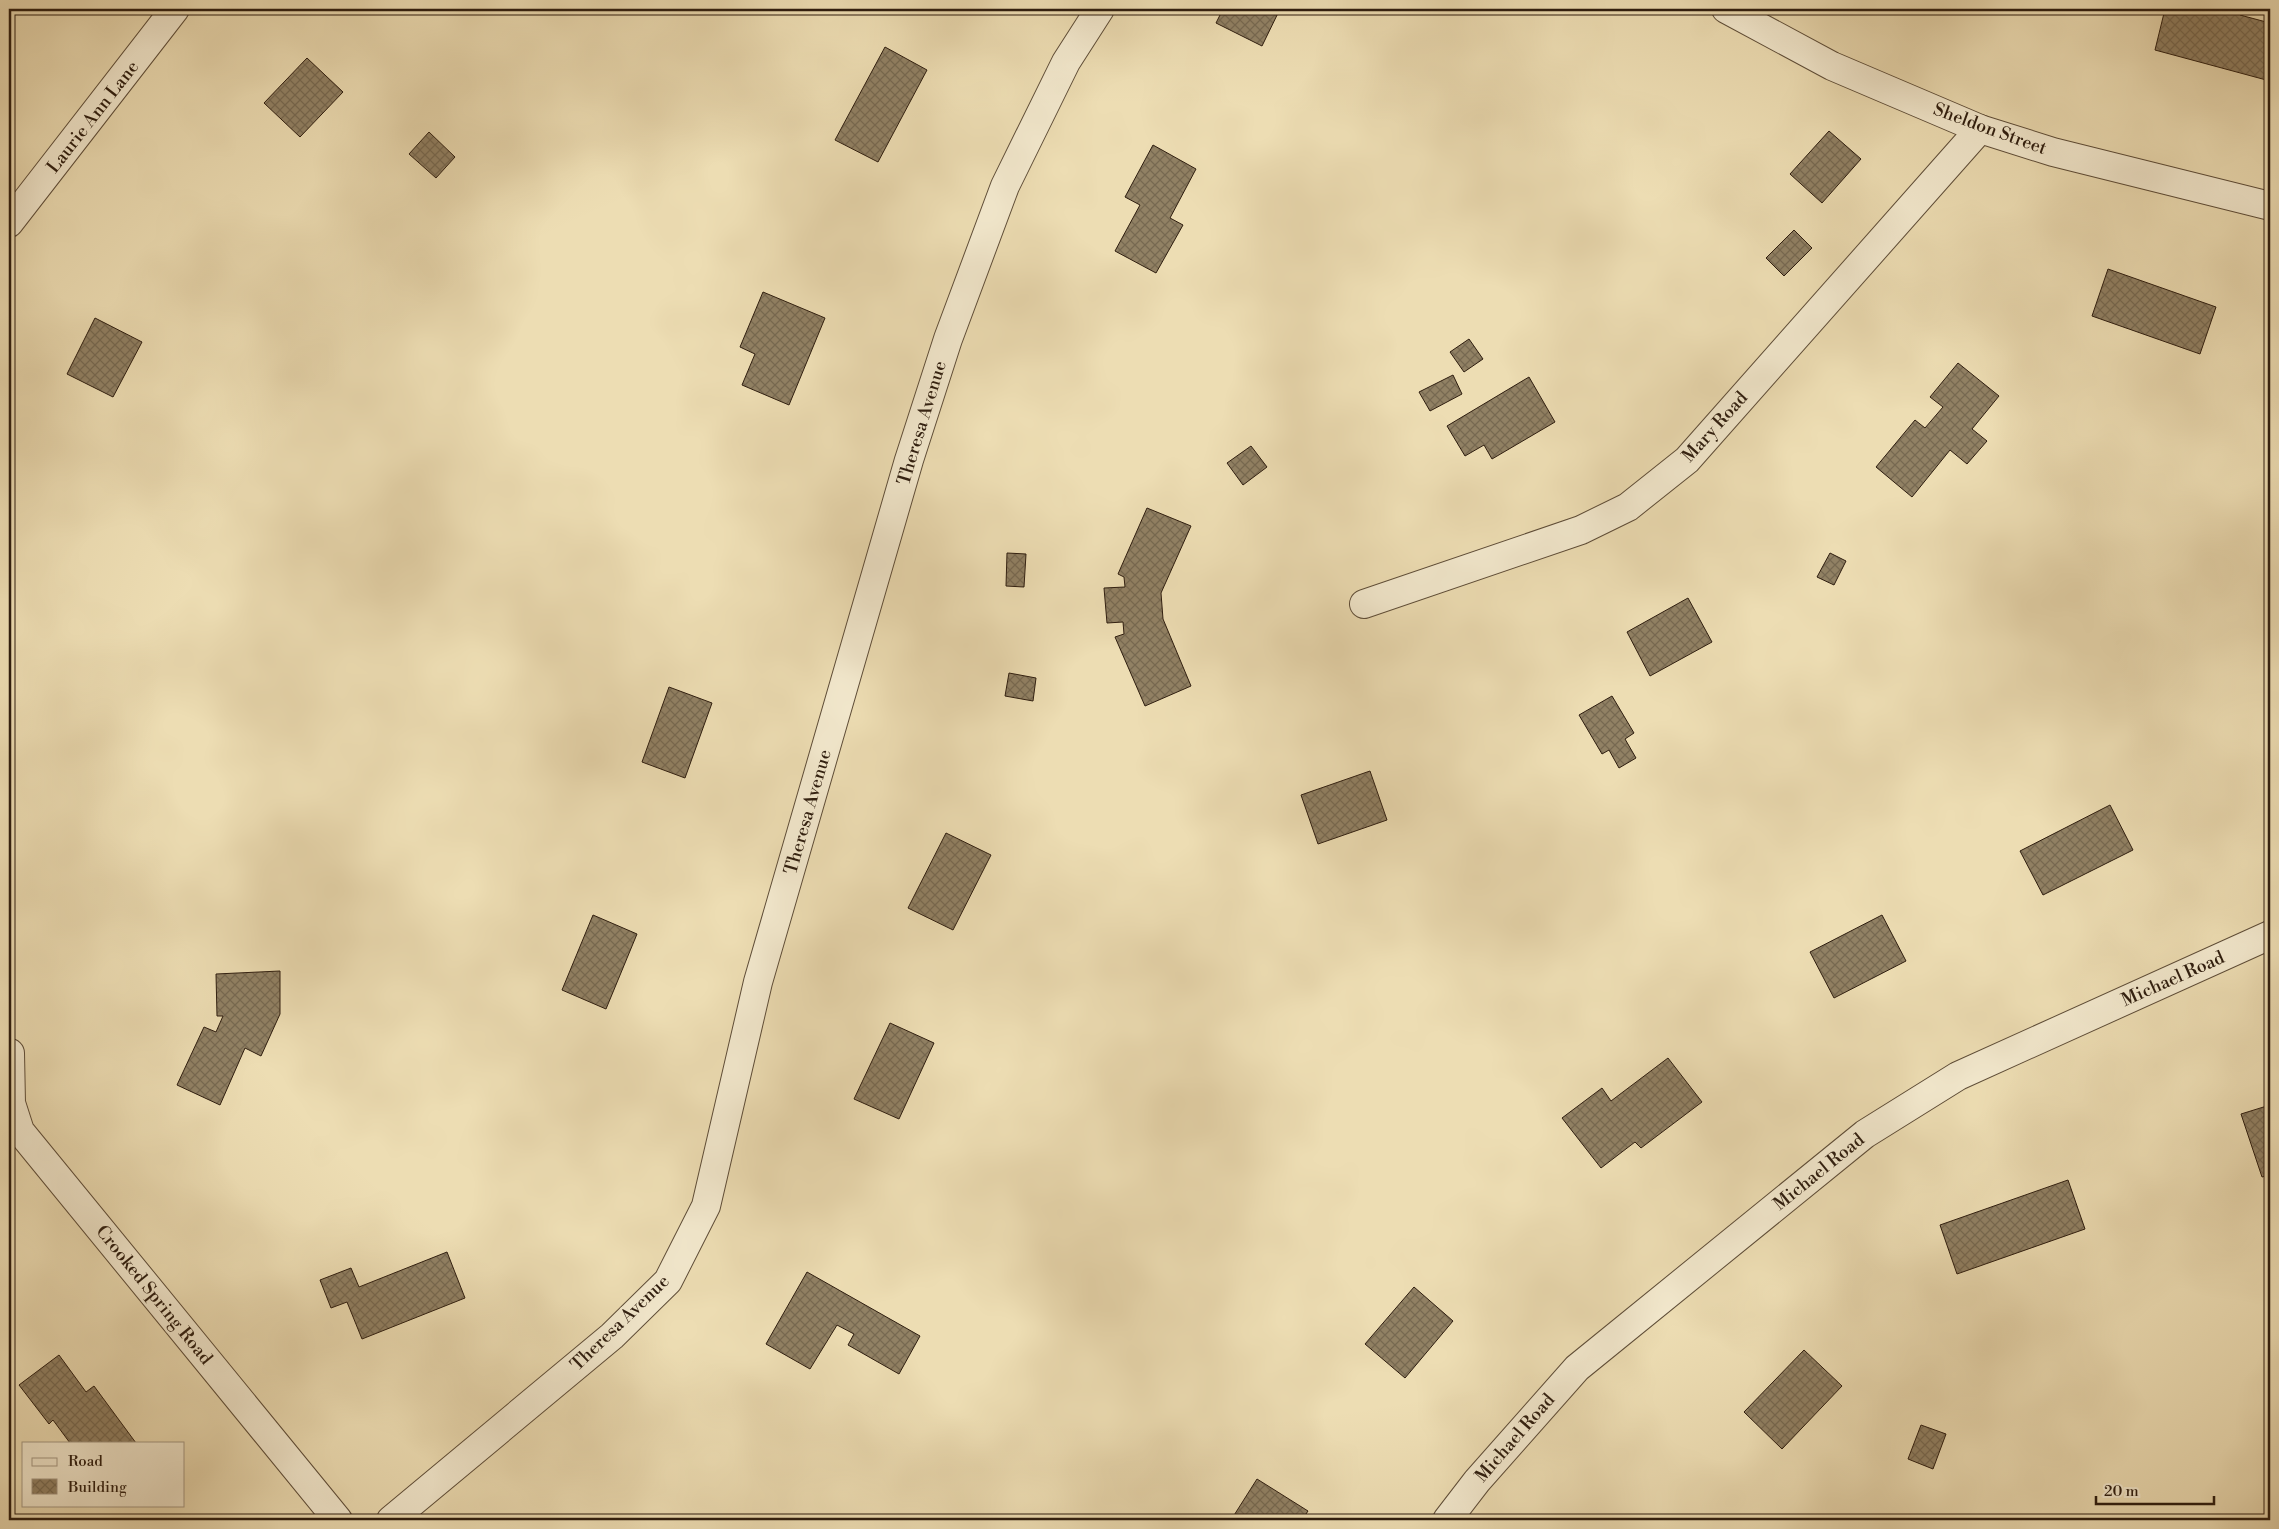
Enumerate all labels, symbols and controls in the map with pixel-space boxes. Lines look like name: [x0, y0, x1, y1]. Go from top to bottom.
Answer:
street label: Laurie Ann Lane: [42, 56, 144, 178]
street label: Sheldon Street: [1930, 98, 2050, 160]
street label: Theresa Avenue: [892, 358, 952, 488]
street label: Mary Road: [1677, 386, 1753, 467]
street label: Theresa Avenue: [779, 747, 837, 877]
street label: Michael Road: [2118, 946, 2229, 1012]
street label: Michael Road: [1769, 1128, 1870, 1216]
street label: Crooked Spring Road: [91, 1221, 218, 1370]
street label: Theresa Avenue: [566, 1270, 674, 1376]
street label: Michael Road: [1470, 1388, 1560, 1487]
legend: [22, 1442, 185, 1506]
text: Road: [68, 1452, 103, 1471]
scale bar: [2096, 1474, 2214, 1506]
text: Building: [67, 1478, 127, 1497]
text: 20 m: [2104, 1482, 2139, 1501]

